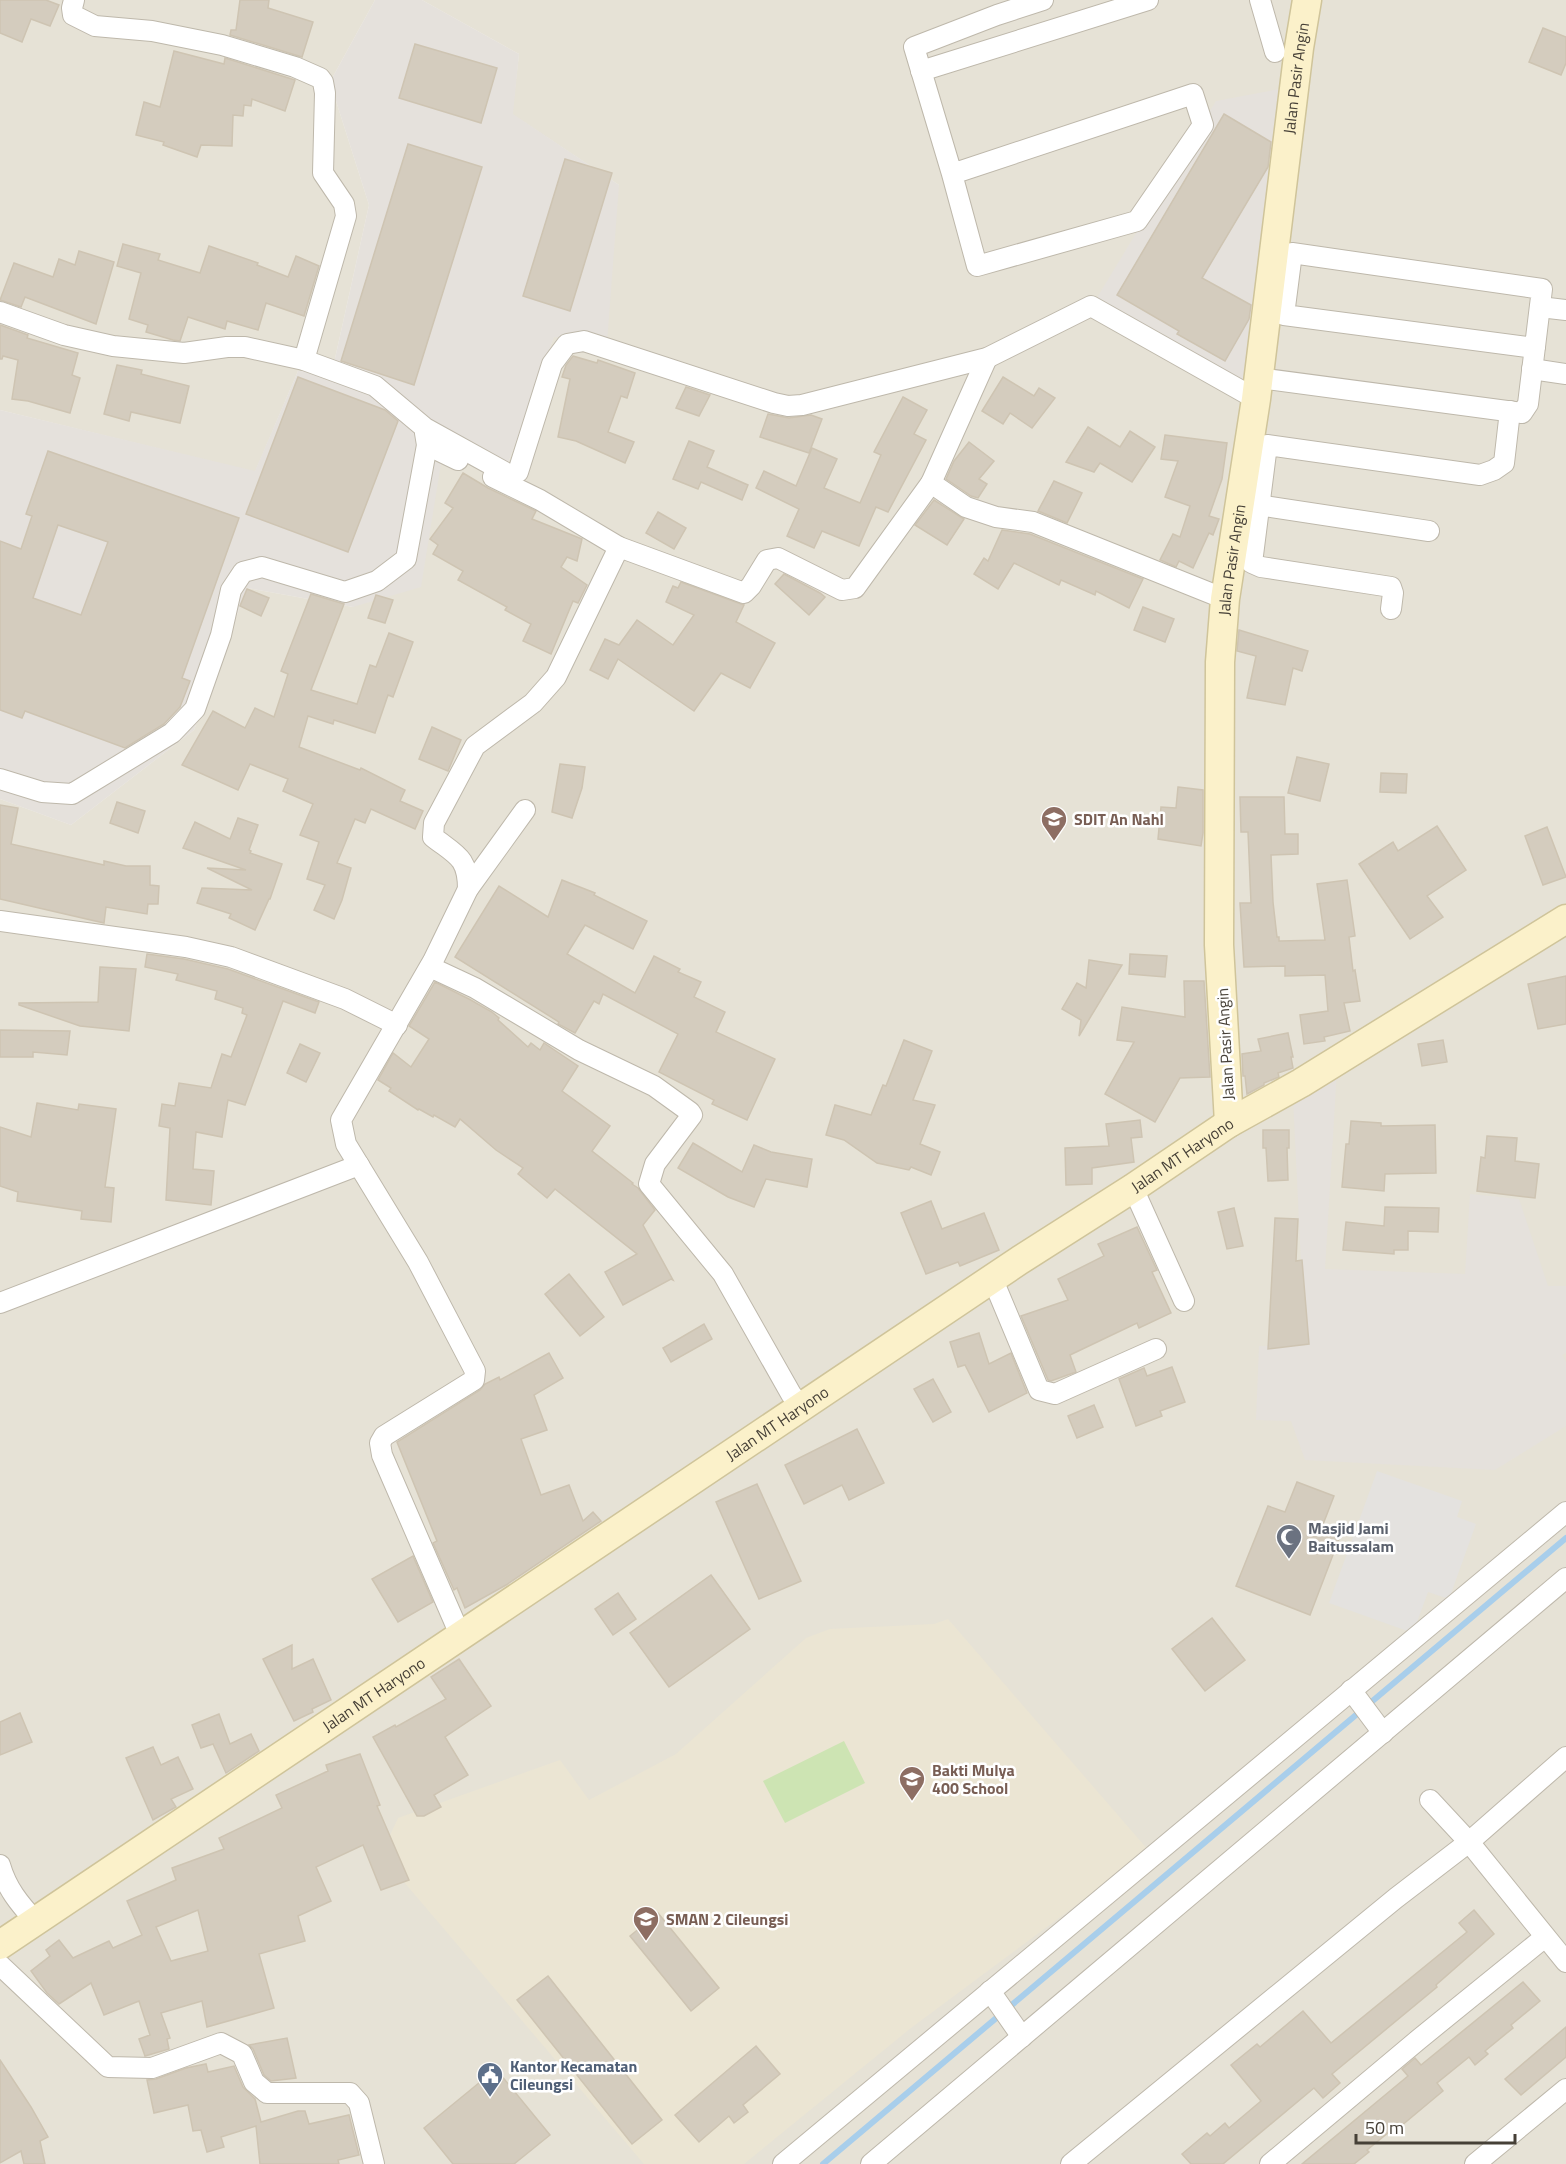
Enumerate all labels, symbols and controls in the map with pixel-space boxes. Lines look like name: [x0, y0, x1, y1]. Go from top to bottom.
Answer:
street label: Jalan Pasir Angin: [1277, 21, 1315, 136]
street label: Jalan Pasir Angin: [1212, 503, 1252, 617]
school or university icon: SDIT An Nahl: [1039, 804, 1069, 842]
place label: SDIT An Nahl: [1074, 807, 1164, 831]
street label: Jalan Pasir Angin: [1210, 987, 1240, 1101]
street label: Jalan MT Haryono: [1126, 1111, 1238, 1198]
street label: Jalan MT Haryono: [721, 1380, 833, 1466]
place label: Masjid Jami Baitussalam: [1308, 1516, 1394, 1558]
mosque icon: Masjid Jami Baitussalam: [1274, 1522, 1304, 1560]
street label: Jalan MT Haryono: [317, 1651, 430, 1737]
place label: Bakti Mulya 400 School: [932, 1758, 1015, 1800]
school or university icon: Bakti Mulya 400 School: [897, 1764, 927, 1802]
school or university icon: SMAN 2 Cileungsi: [631, 1904, 661, 1942]
place label: SMAN 2 Cileungsi: [666, 1907, 788, 1931]
place label: Kantor Kecamatan Cileungsi: [510, 2054, 637, 2096]
public building icon: Kantor Kecamatan Cileungsi: [475, 2060, 505, 2098]
scale bar: [1356, 2107, 1515, 2145]
text: 50 m: [1365, 2114, 1404, 2141]

